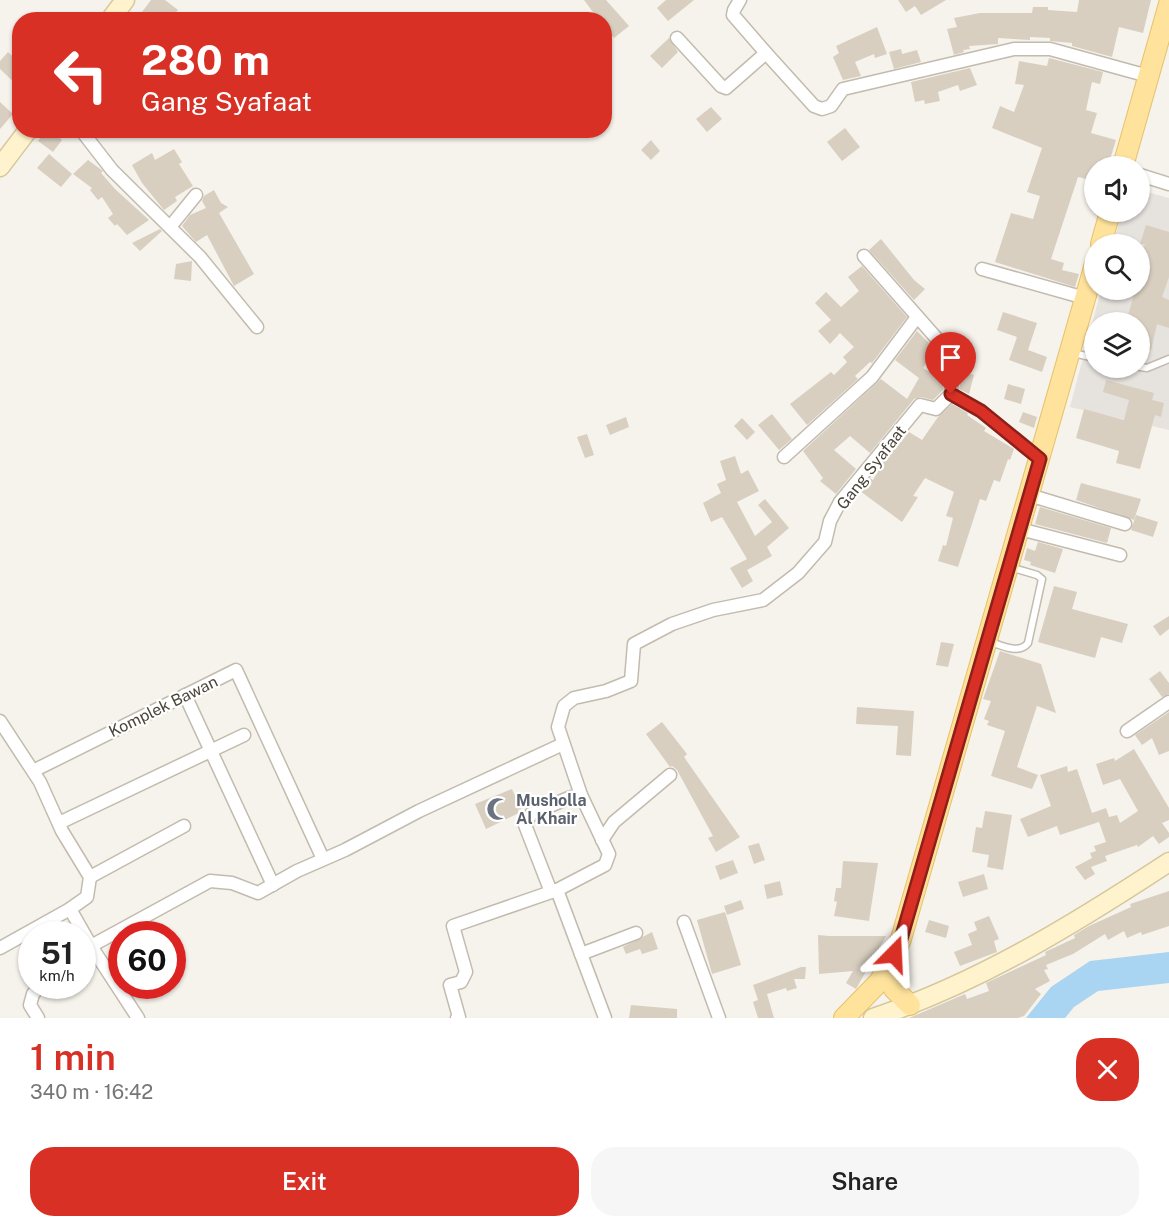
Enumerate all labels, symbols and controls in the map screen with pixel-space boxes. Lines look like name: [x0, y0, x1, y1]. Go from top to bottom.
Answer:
text: 280 m: [141, 35, 270, 84]
icon: left: [42, 36, 120, 114]
text: Gang Syafaat: [141, 85, 312, 117]
map controls: [1084, 156, 1150, 378]
button: sound: [1084, 156, 1150, 222]
button: search: [1084, 234, 1150, 300]
button: layers: [1084, 312, 1150, 378]
pin: [925, 332, 976, 394]
icon: arrive: [934, 341, 967, 374]
street label: Gang Syafaat: [833, 422, 910, 513]
street label: Komplek Bawan: [106, 672, 221, 741]
place label: Musholla Al Khair: [516, 791, 587, 828]
mosque icon: Musholla Al Khair: [485, 796, 511, 822]
speed limit sign: 60: [108, 921, 186, 999]
position arrow: [862, 922, 926, 986]
text: 51: [40, 935, 74, 971]
text: km/h: [39, 967, 75, 984]
text: 1 min: [30, 1036, 116, 1078]
button: close: [1076, 1038, 1139, 1101]
text: 340 m · 16:42: [30, 1080, 153, 1104]
button: Exit: [30, 1147, 579, 1216]
button: Share: [591, 1147, 1139, 1216]

